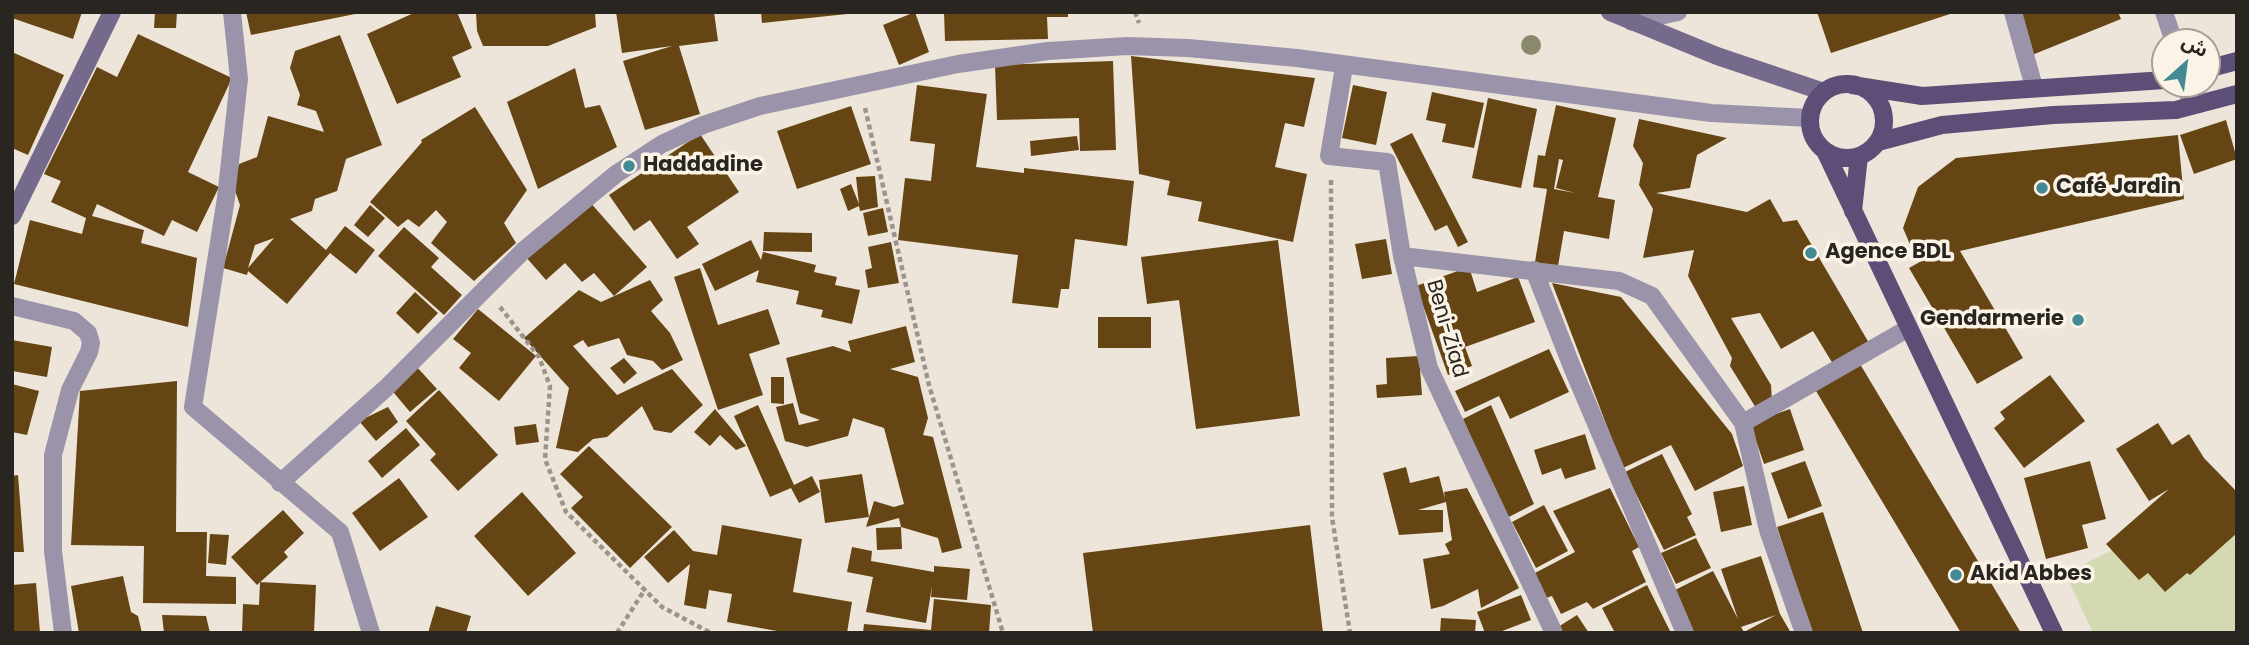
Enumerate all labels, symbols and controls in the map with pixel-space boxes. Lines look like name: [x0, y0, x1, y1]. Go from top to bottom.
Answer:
north arrow: [2151, 28, 2221, 98]
text: ش: [2177, 28, 2213, 64]
place label: Haddadine: [643, 153, 763, 179]
marker: Haddadine: [621, 158, 637, 174]
place label: Café Jardin: [2056, 175, 2181, 201]
marker: Café Jardin: [2034, 180, 2050, 196]
place label: Agence BDL: [1825, 240, 1951, 266]
marker: Agence BDL: [1803, 245, 1819, 261]
street label: Beni-Ziad: [1420, 277, 1472, 381]
place label: Gendarmerie: [1920, 307, 2064, 333]
marker: Gendarmerie: [2070, 312, 2086, 328]
place label: Akid Abbes: [1970, 562, 2092, 588]
marker: Akid Abbes: [1948, 567, 1964, 583]

